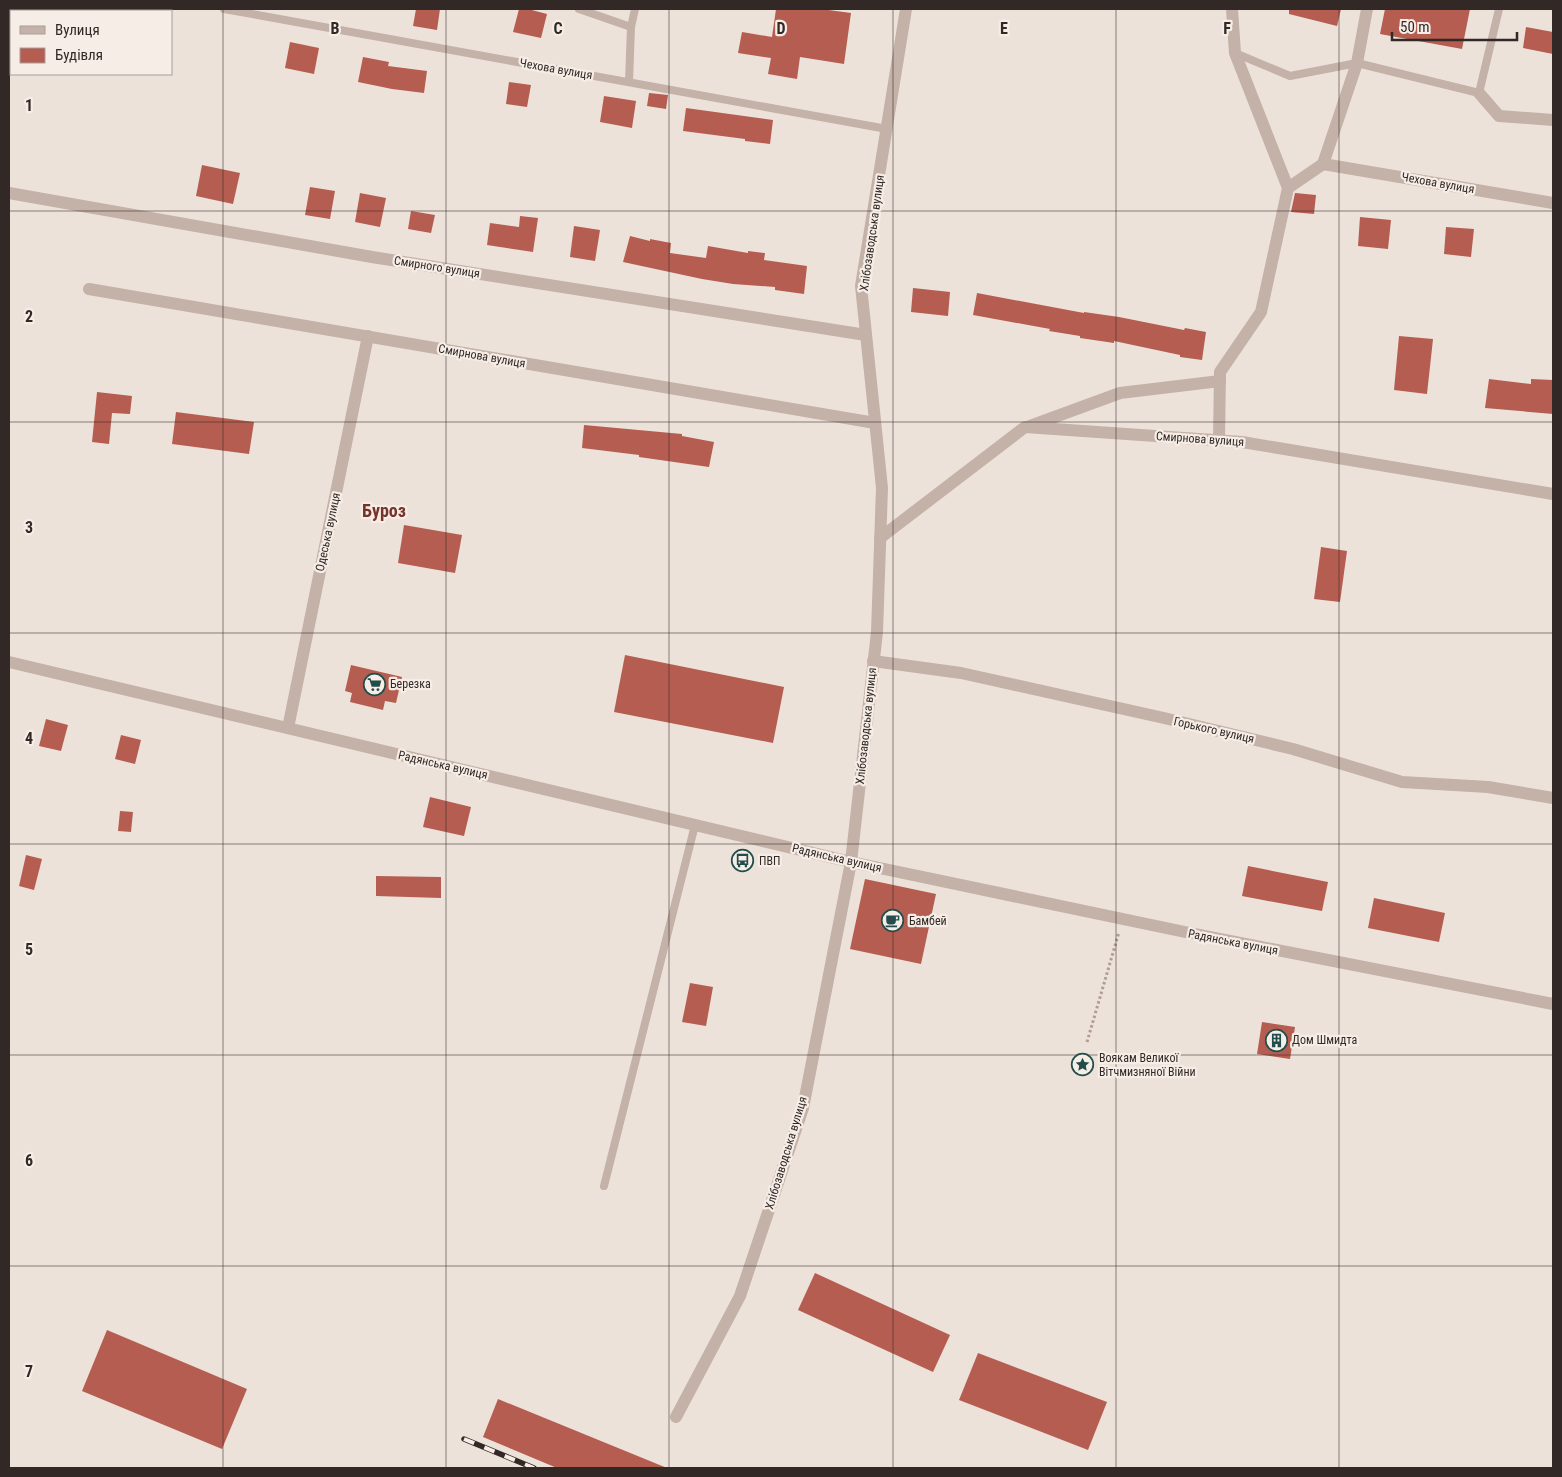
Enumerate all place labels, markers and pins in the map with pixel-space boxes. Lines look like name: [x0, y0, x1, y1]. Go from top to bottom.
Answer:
supermarket icon: Березка: [362, 672, 386, 696]
place label: Березка: [390, 677, 431, 691]
bus stop icon: ПВП: [731, 849, 755, 873]
place label: ПВП: [759, 854, 780, 868]
cafe icon: Бамбей: [881, 909, 905, 933]
place label: Бамбей: [909, 914, 947, 928]
building icon: Дом Шмидта: [1264, 1028, 1288, 1052]
place label: Дом Шмидта: [1292, 1033, 1357, 1047]
place label: Воякам Великої Вітчмизняної Війни: [1099, 1051, 1196, 1079]
place icon: Воякам Великої Вітчмизняної Війни: [1071, 1053, 1095, 1077]

